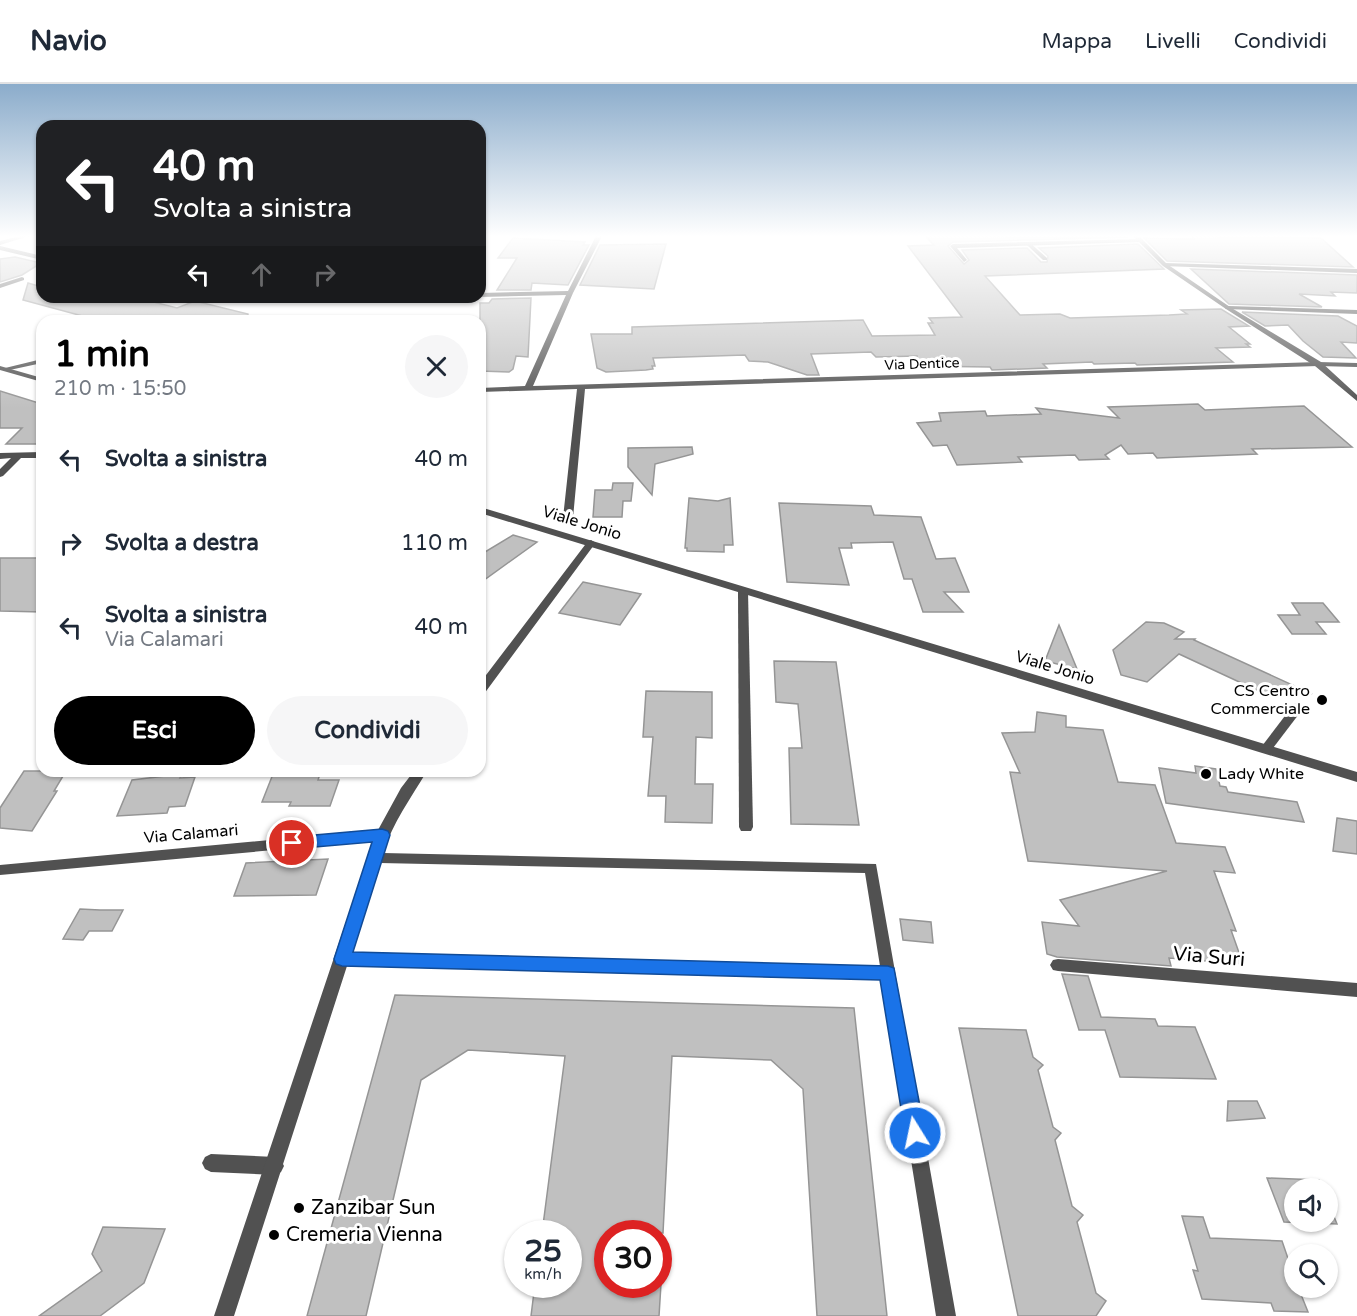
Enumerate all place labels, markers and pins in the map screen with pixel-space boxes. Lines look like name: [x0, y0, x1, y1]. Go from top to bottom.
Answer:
place label: CS Centro Commerciale: [1211, 681, 1310, 719]
marker: CS Centro Commerciale: [1315, 693, 1329, 707]
place label: Lady White: [1218, 764, 1304, 784]
marker: Lady White: [1199, 767, 1213, 781]
pin: [266, 817, 317, 868]
place label: Zanzibar Sun: [311, 1196, 435, 1220]
marker: Zanzibar Sun: [292, 1201, 306, 1215]
place label: Cremeria Vienna: [286, 1223, 443, 1247]
marker: Cremeria Vienna: [267, 1228, 281, 1242]

